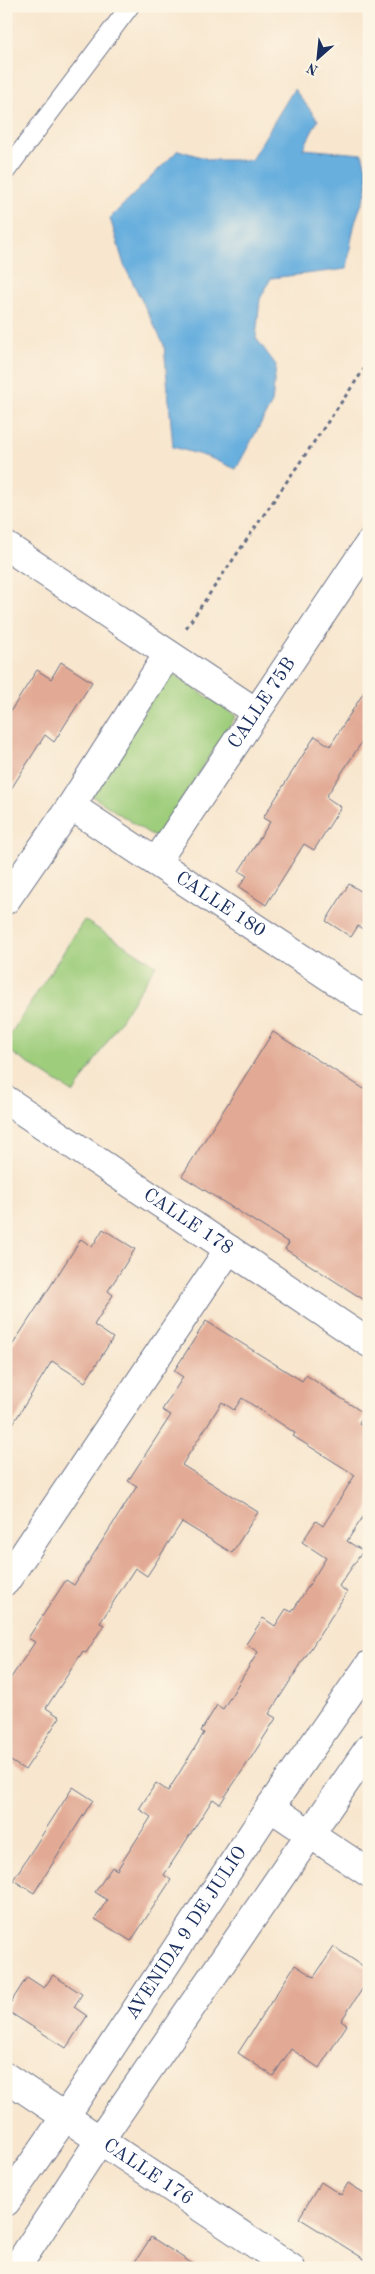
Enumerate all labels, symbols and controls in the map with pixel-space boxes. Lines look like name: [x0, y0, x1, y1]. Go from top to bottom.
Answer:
north arrow: [292, 32, 342, 82]
text: N: [304, 60, 320, 77]
street label: CALLE 75B: [225, 654, 300, 752]
street label: CALLE 180: [172, 868, 269, 941]
street label: CALLE 178: [140, 1185, 236, 1258]
street label: AVENIDA 9 DE JULIO: [123, 1843, 251, 2023]
street label: CALLE 176: [100, 2136, 196, 2209]

